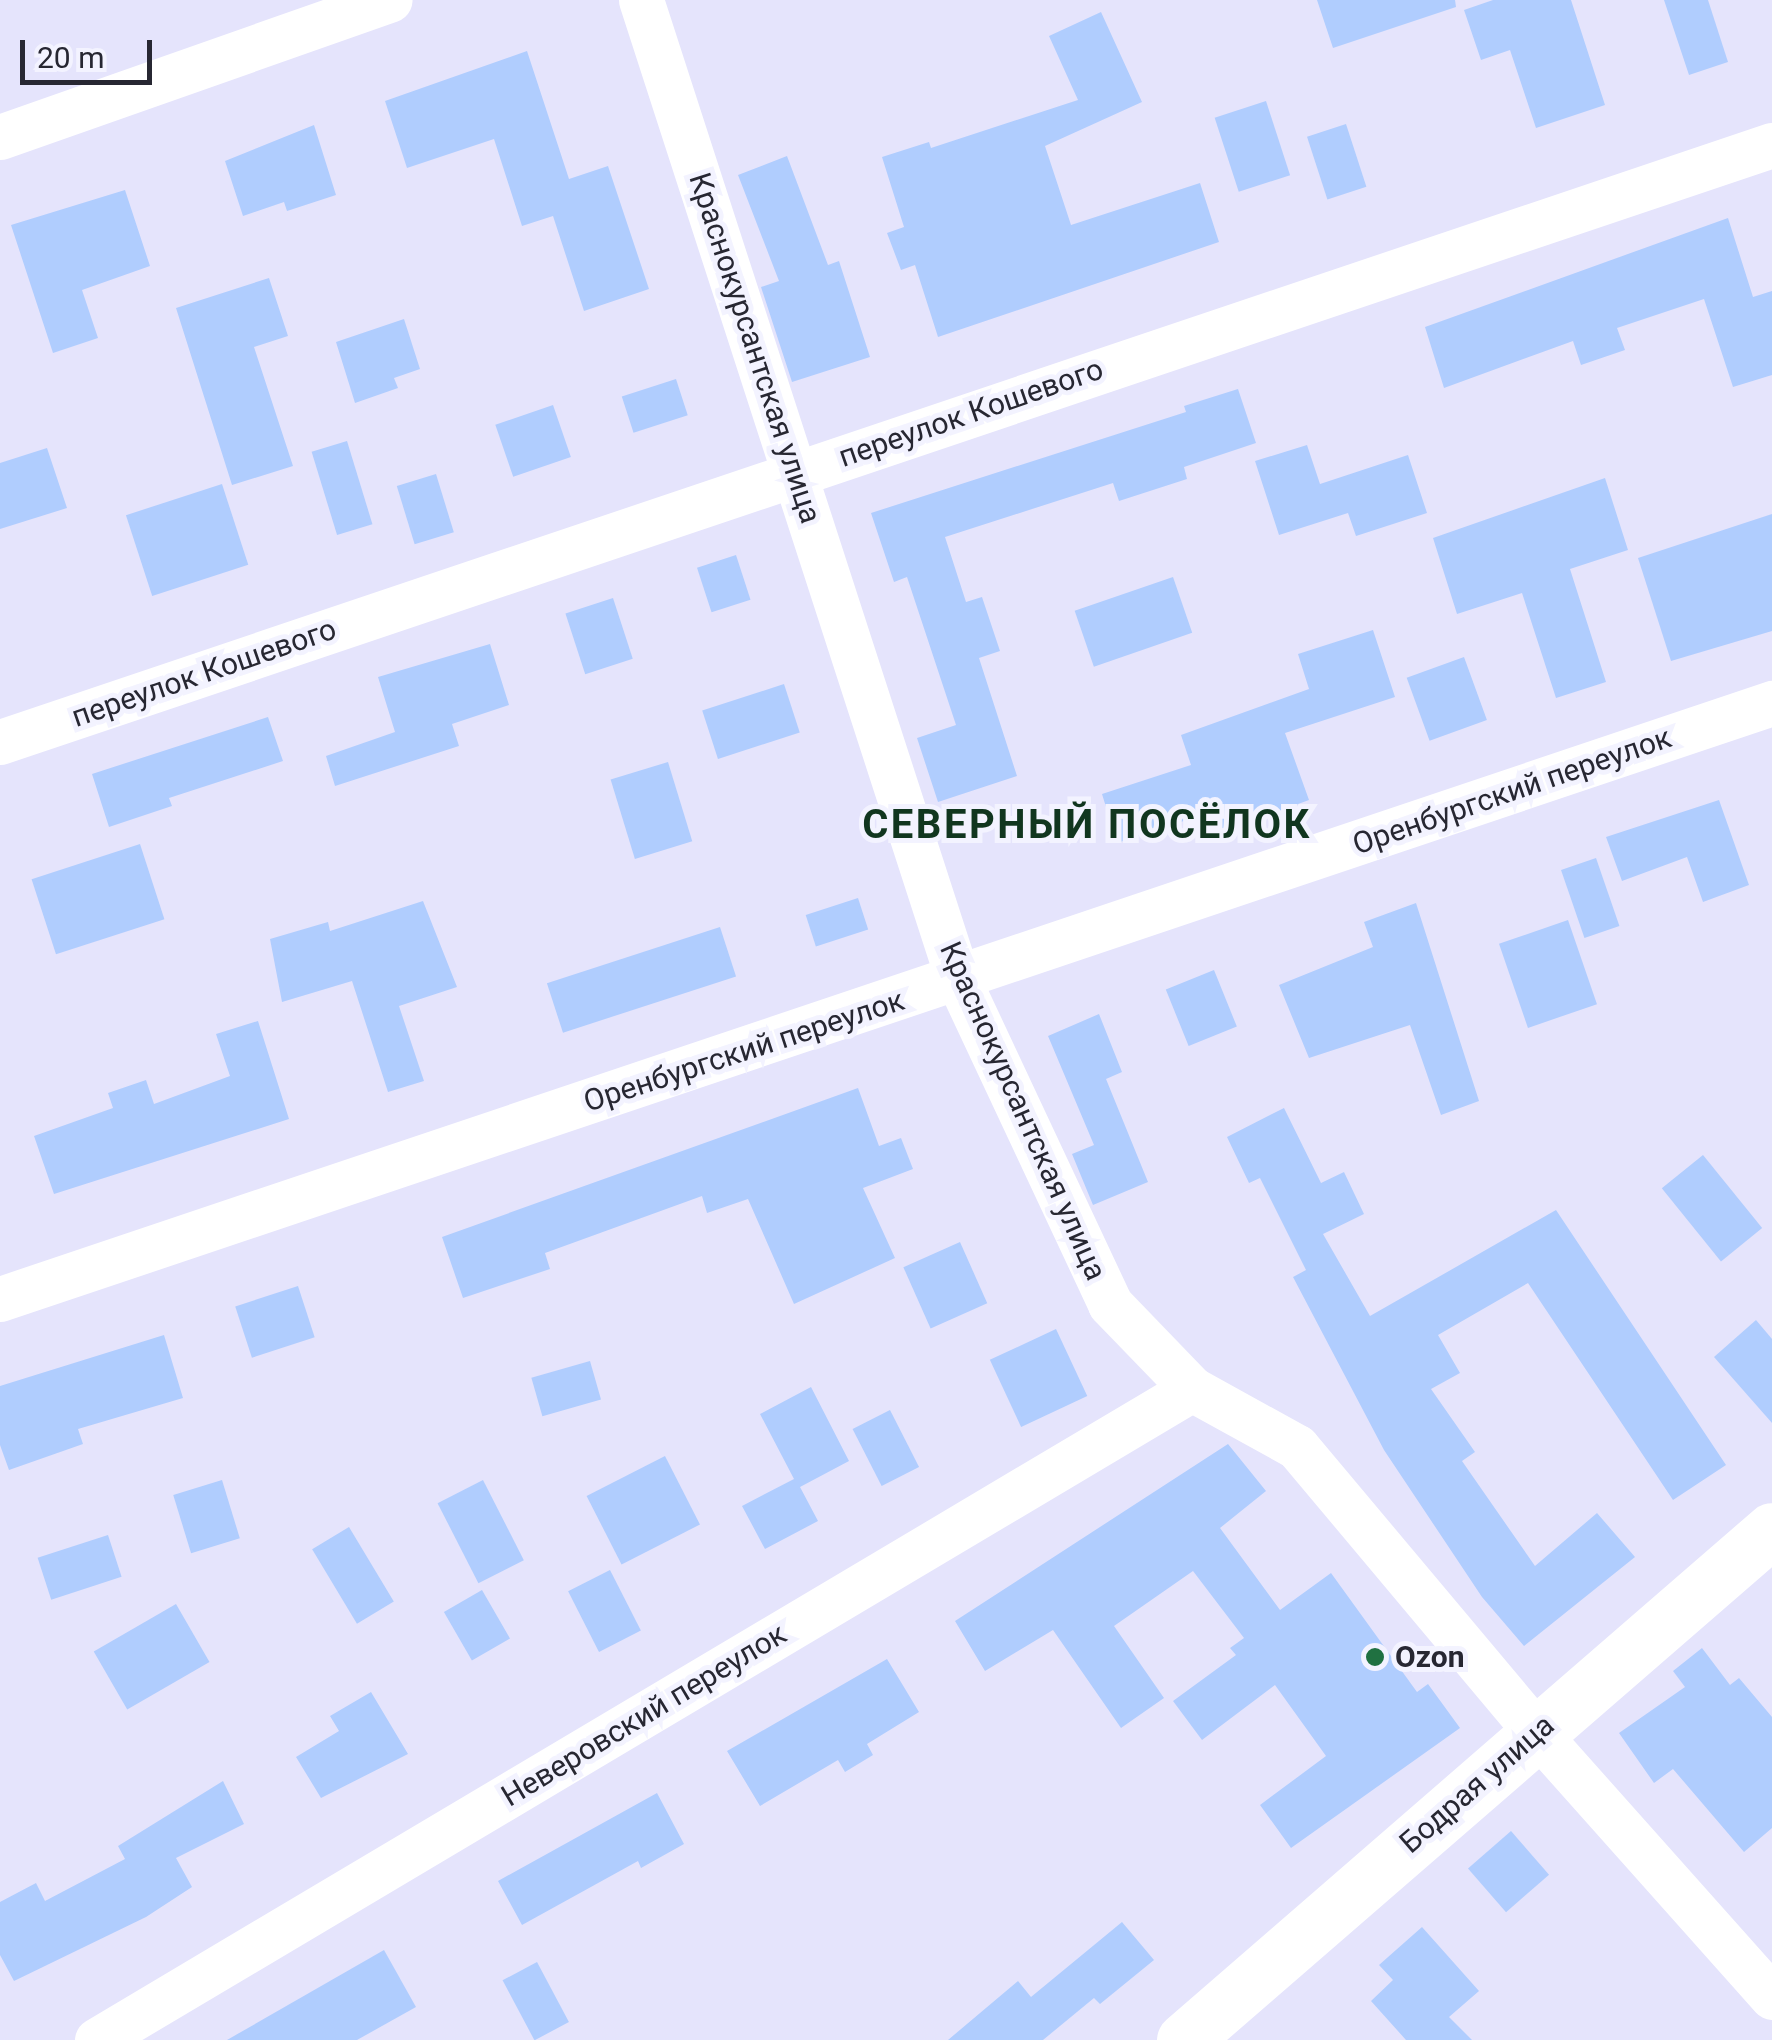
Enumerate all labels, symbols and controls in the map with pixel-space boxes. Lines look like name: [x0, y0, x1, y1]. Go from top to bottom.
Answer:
scale bar: [25, 20, 158, 82]
text: 20 m: [37, 40, 104, 75]
street label: Краснокурсантская улица: [681, 168, 829, 528]
street label: переулок Кошевого: [834, 351, 1108, 475]
street label: переулок Кошевого: [67, 611, 341, 735]
street label: Оренбургский переулок: [1348, 720, 1676, 862]
district label: СЕВЕРНЫЙ ПОСЁЛОК: [862, 801, 1312, 849]
street label: Краснокурсантская улица: [932, 936, 1114, 1286]
street label: Оренбургский переулок: [579, 982, 909, 1120]
street label: Неверовский переулок: [495, 1616, 793, 1814]
place label: Ozon: [1395, 1639, 1464, 1675]
marker: Ozon: [1364, 1646, 1386, 1668]
street label: Бодрая улица: [1393, 1707, 1561, 1861]

